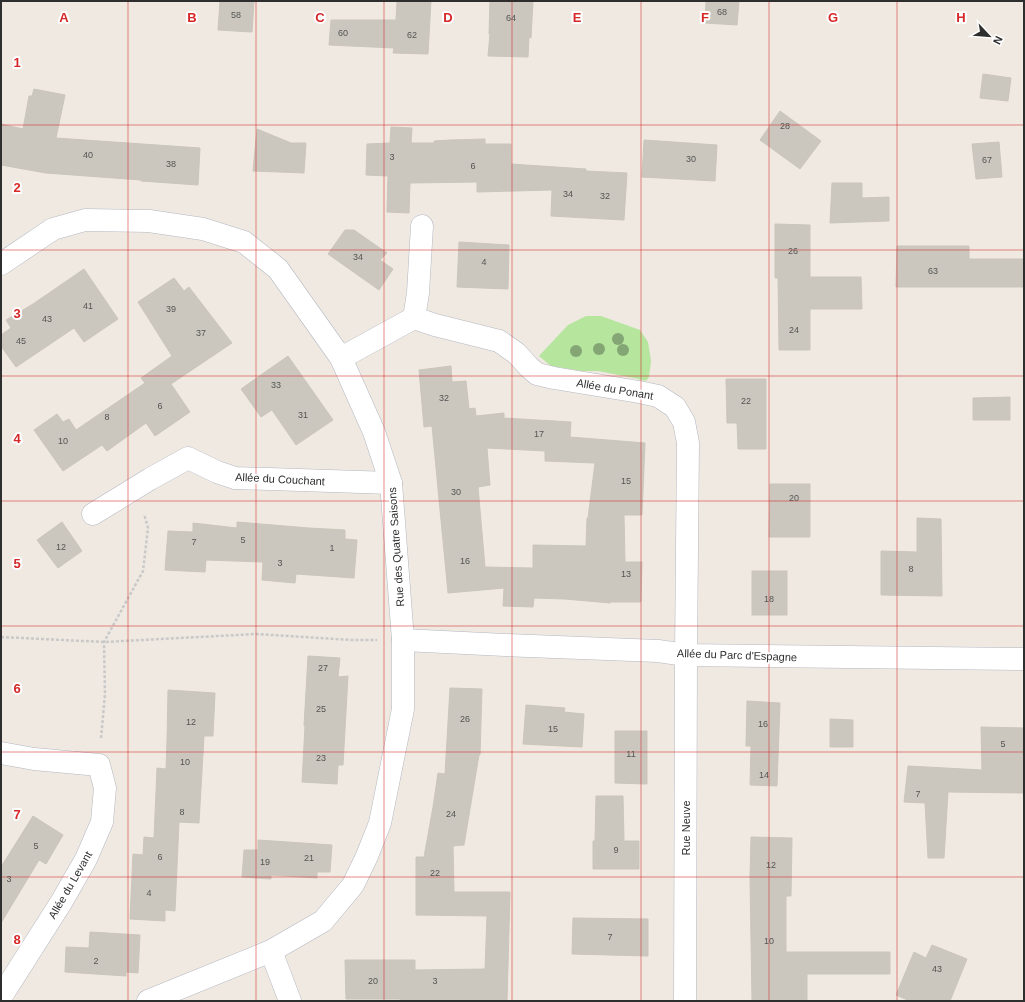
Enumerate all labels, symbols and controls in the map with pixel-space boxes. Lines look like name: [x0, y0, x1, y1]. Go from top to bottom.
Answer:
house number: 68: [717, 7, 727, 17]
text: A: [59, 10, 69, 25]
text: B: [187, 10, 197, 25]
house number: 58: [231, 10, 241, 20]
text: C: [315, 10, 325, 25]
text: D: [443, 10, 453, 25]
text: E: [573, 10, 582, 25]
text: F: [701, 10, 709, 25]
text: G: [828, 10, 838, 25]
text: H: [956, 10, 966, 25]
house number: 64: [506, 13, 516, 23]
north arrow: [969, 16, 1009, 56]
house number: 60: [338, 28, 348, 38]
house number: 62: [407, 30, 417, 40]
text: N: [991, 34, 1005, 47]
text: 1: [13, 55, 21, 70]
house number: 28: [780, 121, 790, 131]
house number: 40: [83, 150, 93, 160]
house number: 3: [389, 152, 395, 162]
house number: 30: [686, 154, 696, 164]
house number: 67: [982, 155, 992, 165]
house number: 38: [166, 159, 176, 169]
house number: 6: [470, 161, 476, 171]
text: 2: [13, 180, 21, 195]
house number: 34: [563, 189, 573, 199]
house number: 32: [600, 191, 610, 201]
house number: 26: [788, 246, 798, 256]
house number: 34: [353, 252, 363, 262]
house number: 4: [481, 257, 487, 267]
house number: 63: [928, 266, 938, 276]
house number: 41: [83, 301, 93, 311]
house number: 39: [166, 304, 176, 314]
text: 3: [13, 306, 21, 321]
house number: 43: [42, 314, 52, 324]
house number: 24: [789, 325, 799, 335]
house number: 37: [196, 328, 206, 338]
house number: 45: [16, 336, 26, 346]
street label: Allée du Ponant: [576, 376, 654, 402]
house number: 33: [271, 380, 281, 390]
house number: 32: [439, 393, 449, 403]
house number: 22: [741, 396, 751, 406]
house number: 6: [157, 401, 163, 411]
house number: 31: [298, 410, 308, 420]
house number: 8: [104, 412, 110, 422]
house number: 17: [534, 429, 544, 439]
text: 4: [13, 431, 21, 446]
house number: 10: [58, 436, 68, 446]
street label: Allée du Couchant: [235, 471, 325, 487]
house number: 15: [621, 476, 631, 486]
street label: Rue des Quatre Saisons: [386, 486, 406, 607]
house number: 30: [451, 487, 461, 497]
house number: 20: [789, 493, 799, 503]
house number: 5: [240, 535, 246, 545]
house number: 7: [191, 537, 197, 547]
house number: 12: [56, 542, 66, 552]
house number: 1: [329, 543, 335, 553]
text: 5: [13, 556, 21, 571]
house number: 16: [460, 556, 470, 566]
house number: 3: [277, 558, 283, 568]
house number: 8: [908, 564, 914, 574]
house number: 13: [621, 569, 631, 579]
house number: 18: [764, 594, 774, 604]
street label: Allée du Parc d'Espagne: [677, 647, 797, 663]
house number: 27: [318, 663, 328, 673]
text: 6: [13, 681, 21, 696]
house number: 25: [316, 704, 326, 714]
house number: 26: [460, 714, 470, 724]
house number: 12: [186, 717, 196, 727]
house number: 16: [758, 719, 768, 729]
house number: 15: [548, 724, 558, 734]
house number: 5: [1000, 739, 1006, 749]
house number: 11: [626, 749, 636, 759]
house number: 23: [316, 753, 326, 763]
house number: 10: [180, 757, 190, 767]
house number: 14: [759, 770, 769, 780]
house number: 7: [915, 789, 921, 799]
street label: Rue Neuve: [680, 800, 692, 856]
text: 7: [13, 807, 21, 822]
house number: 8: [179, 807, 185, 817]
house number: 24: [446, 809, 456, 819]
house number: 5: [33, 841, 39, 851]
house number: 9: [613, 845, 619, 855]
street label: Allée du Levant: [46, 849, 94, 921]
house number: 6: [157, 852, 163, 862]
house number: 21: [304, 853, 314, 863]
house number: 19: [260, 857, 270, 867]
house number: 12: [766, 860, 776, 870]
house number: 22: [430, 868, 440, 878]
house number: 3: [6, 874, 12, 884]
house number: 4: [146, 888, 152, 898]
text: 8: [13, 932, 21, 947]
house number: 7: [607, 932, 613, 942]
house number: 10: [764, 936, 774, 946]
house number: 2: [93, 956, 99, 966]
house number: 43: [932, 964, 942, 974]
house number: 20: [368, 976, 378, 986]
house number: 3: [432, 976, 438, 986]

